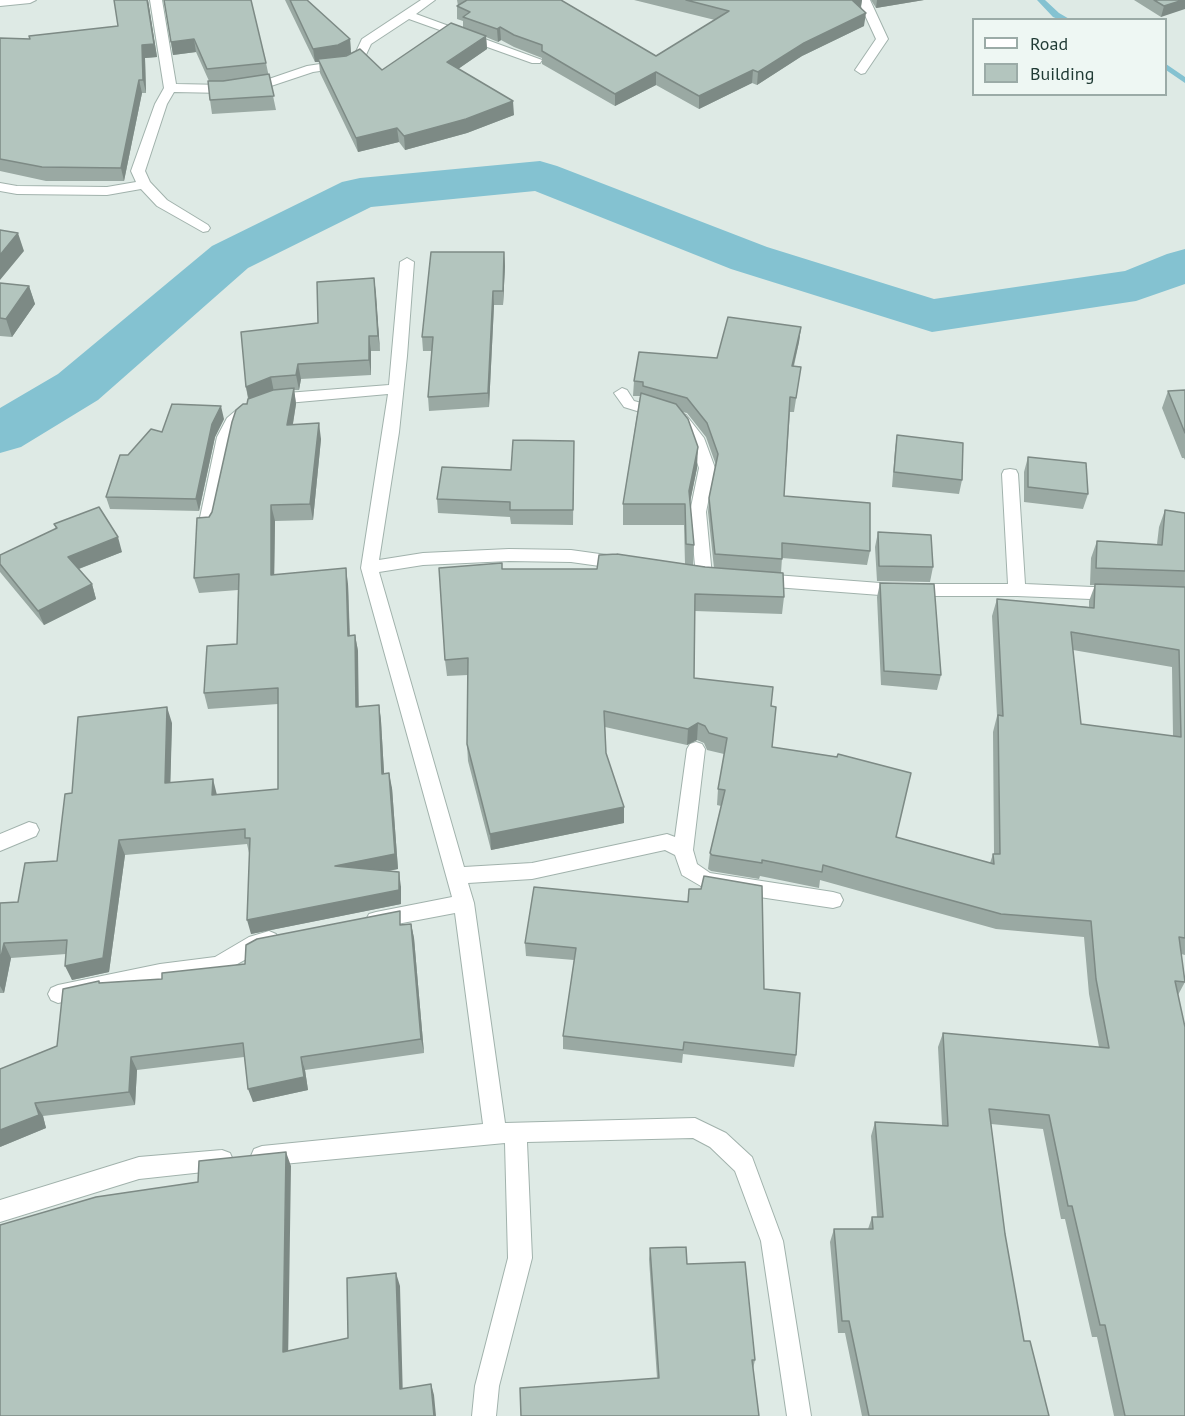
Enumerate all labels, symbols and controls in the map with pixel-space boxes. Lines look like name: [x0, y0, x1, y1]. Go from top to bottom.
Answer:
legend: [972, 18, 1167, 96]
text: Road: [1030, 32, 1068, 55]
text: Building: [1030, 62, 1094, 85]

